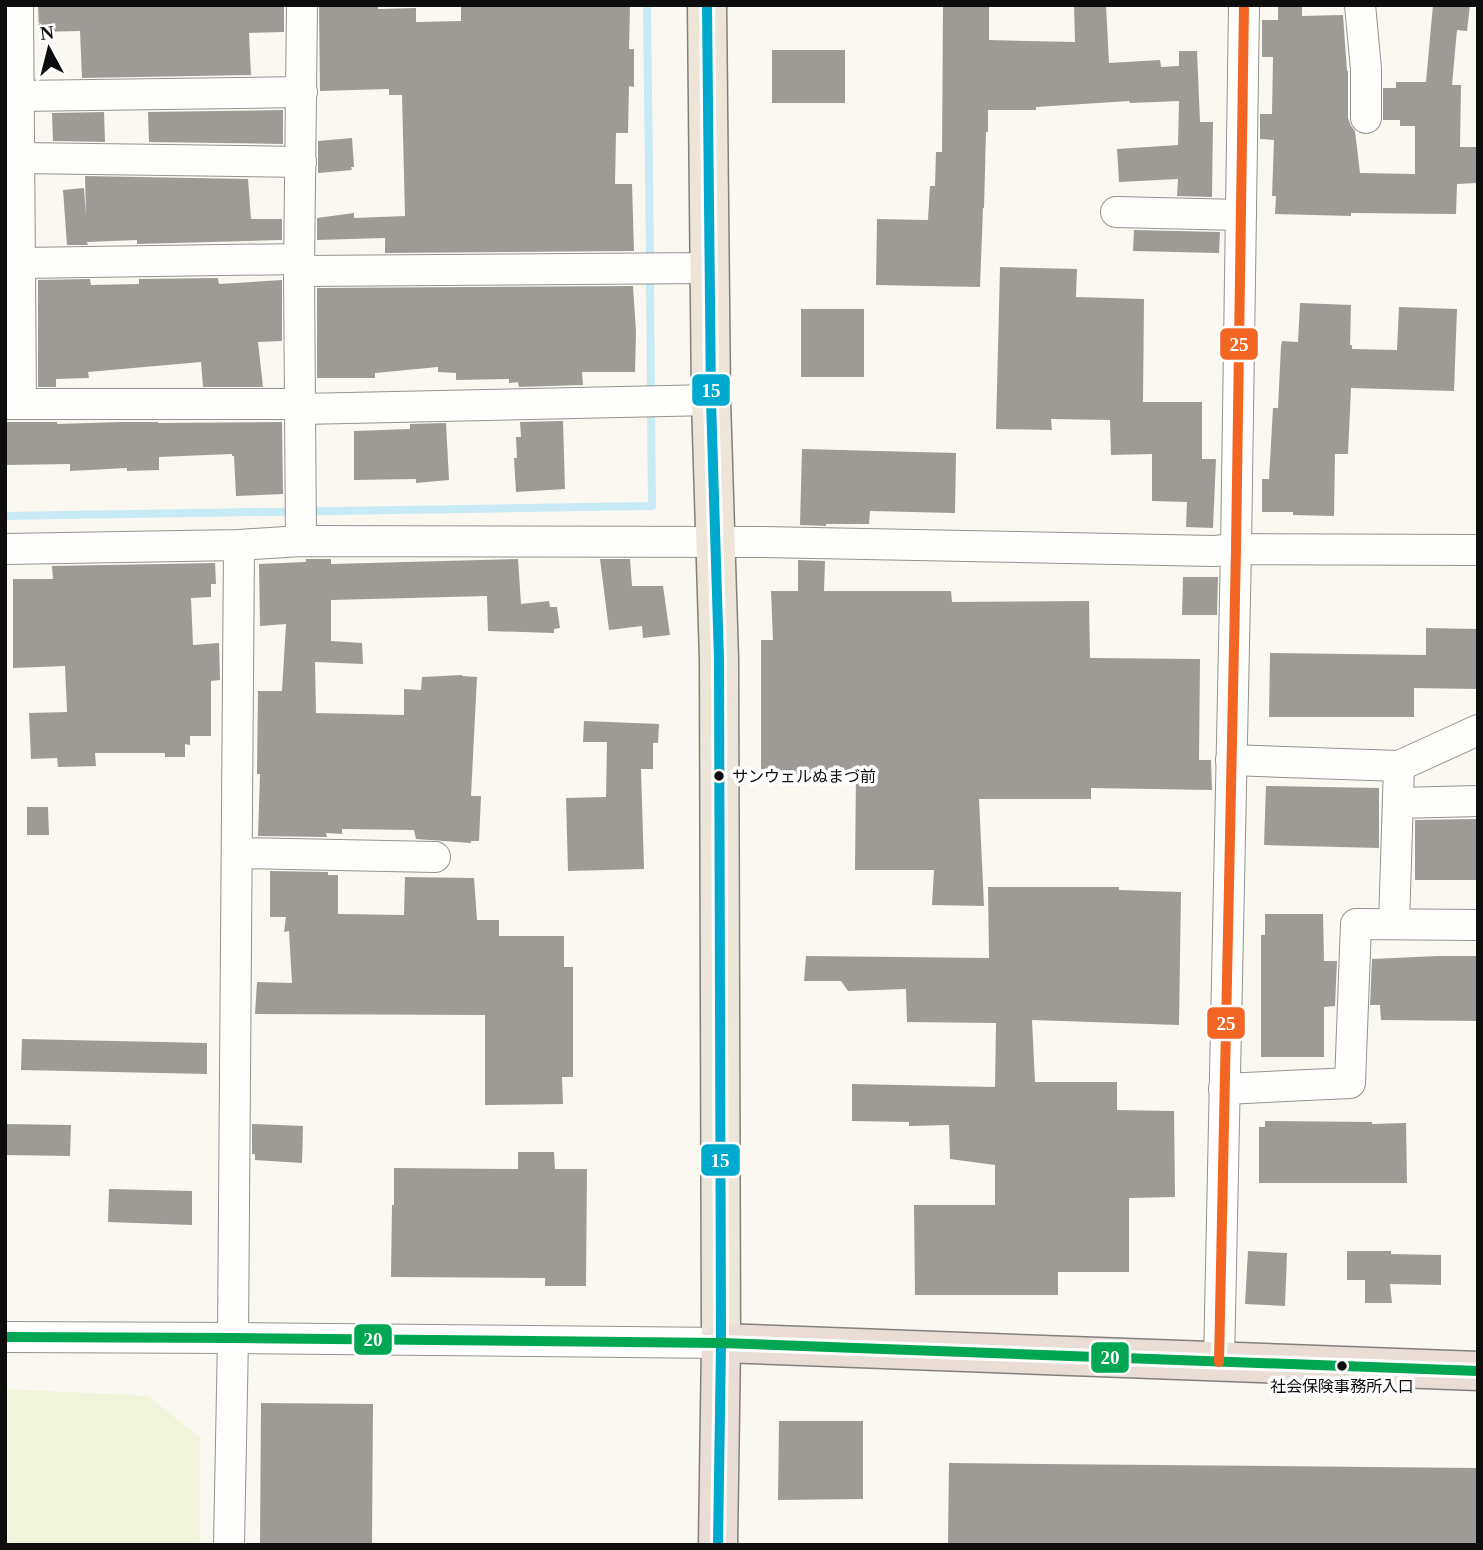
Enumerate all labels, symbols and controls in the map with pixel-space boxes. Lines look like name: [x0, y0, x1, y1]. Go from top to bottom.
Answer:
north arrow: [14, 14, 84, 84]
text: N: [39, 21, 55, 44]
line badge: 25: [1219, 327, 1259, 361]
text: 25: [1230, 334, 1249, 355]
line badge: 15: [691, 373, 731, 407]
text: 15: [702, 380, 721, 401]
place label: サンウェルぬまづ前: [732, 768, 876, 785]
marker: サンウェルぬまづ前: [712, 769, 726, 783]
line badge: 25: [1206, 1006, 1246, 1040]
text: 25: [1217, 1013, 1236, 1034]
line badge: 15: [700, 1143, 741, 1177]
text: 15: [711, 1150, 730, 1171]
line badge: 20: [353, 1323, 393, 1356]
text: 20: [364, 1329, 383, 1350]
line badge: 20: [1090, 1341, 1130, 1374]
text: 20: [1101, 1347, 1120, 1368]
marker: 社会保険事務所入口: [1335, 1359, 1349, 1373]
place label: 社会保険事務所入口: [1270, 1378, 1414, 1395]

